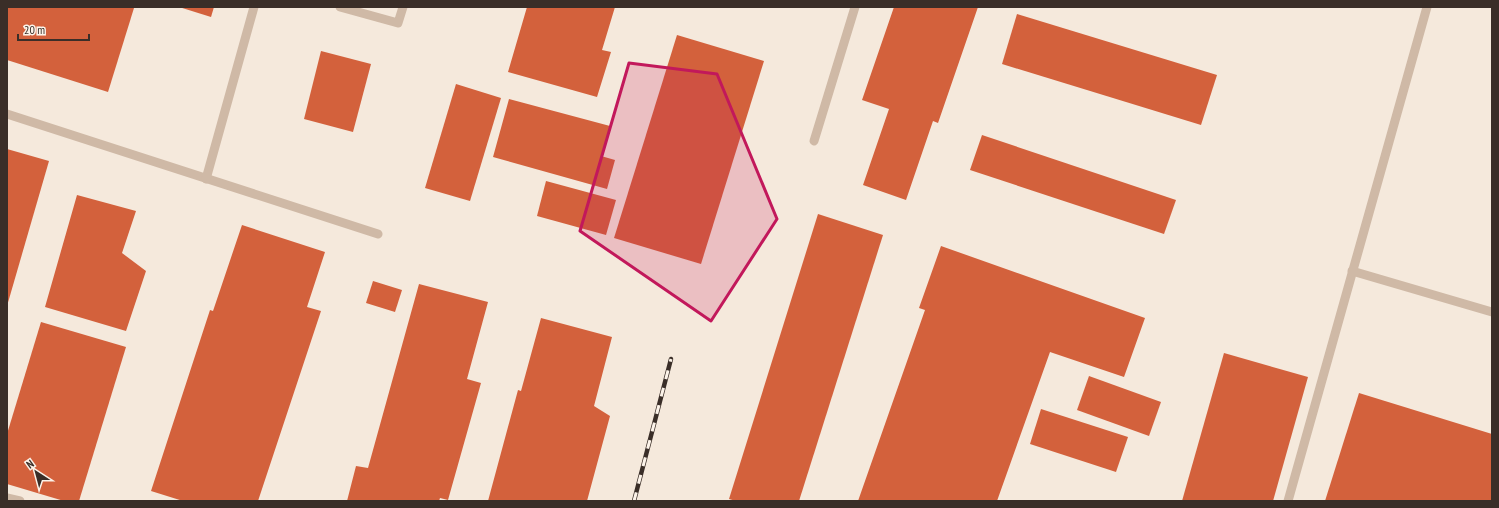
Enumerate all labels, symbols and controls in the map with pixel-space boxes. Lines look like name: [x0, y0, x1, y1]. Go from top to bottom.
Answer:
scale bar: [18, 16, 89, 42]
text: 20 m: [24, 22, 45, 37]
north arrow: [16, 452, 56, 492]
text: N: [24, 456, 37, 471]

